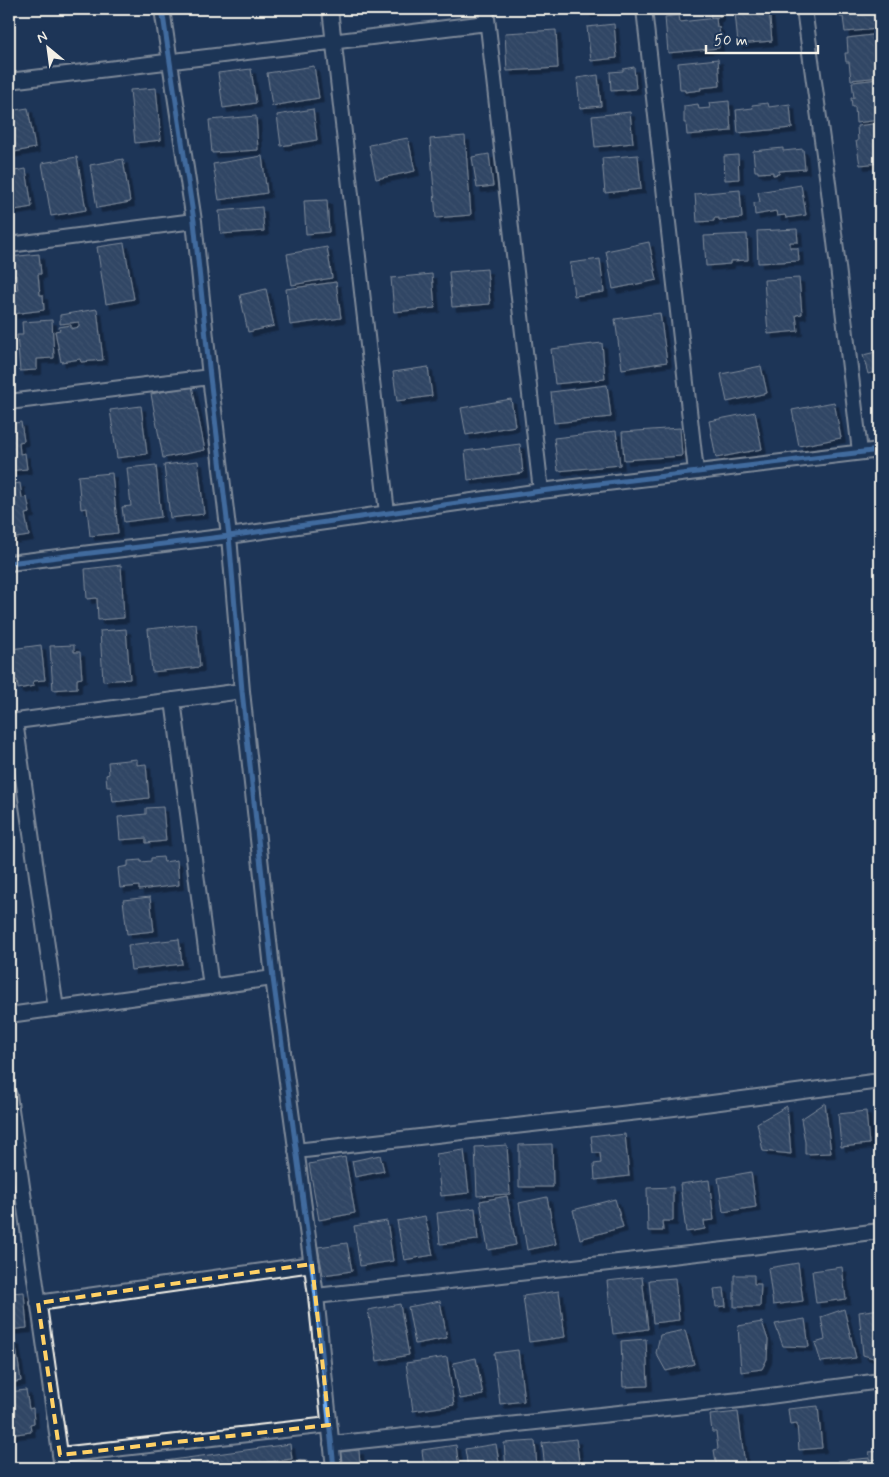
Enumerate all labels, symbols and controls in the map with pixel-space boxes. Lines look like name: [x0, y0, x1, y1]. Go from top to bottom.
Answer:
north arrow: [22, 22, 72, 72]
scale bar: [706, 22, 819, 54]
text: N: [34, 27, 51, 48]
text: 50 m: [714, 31, 748, 51]

